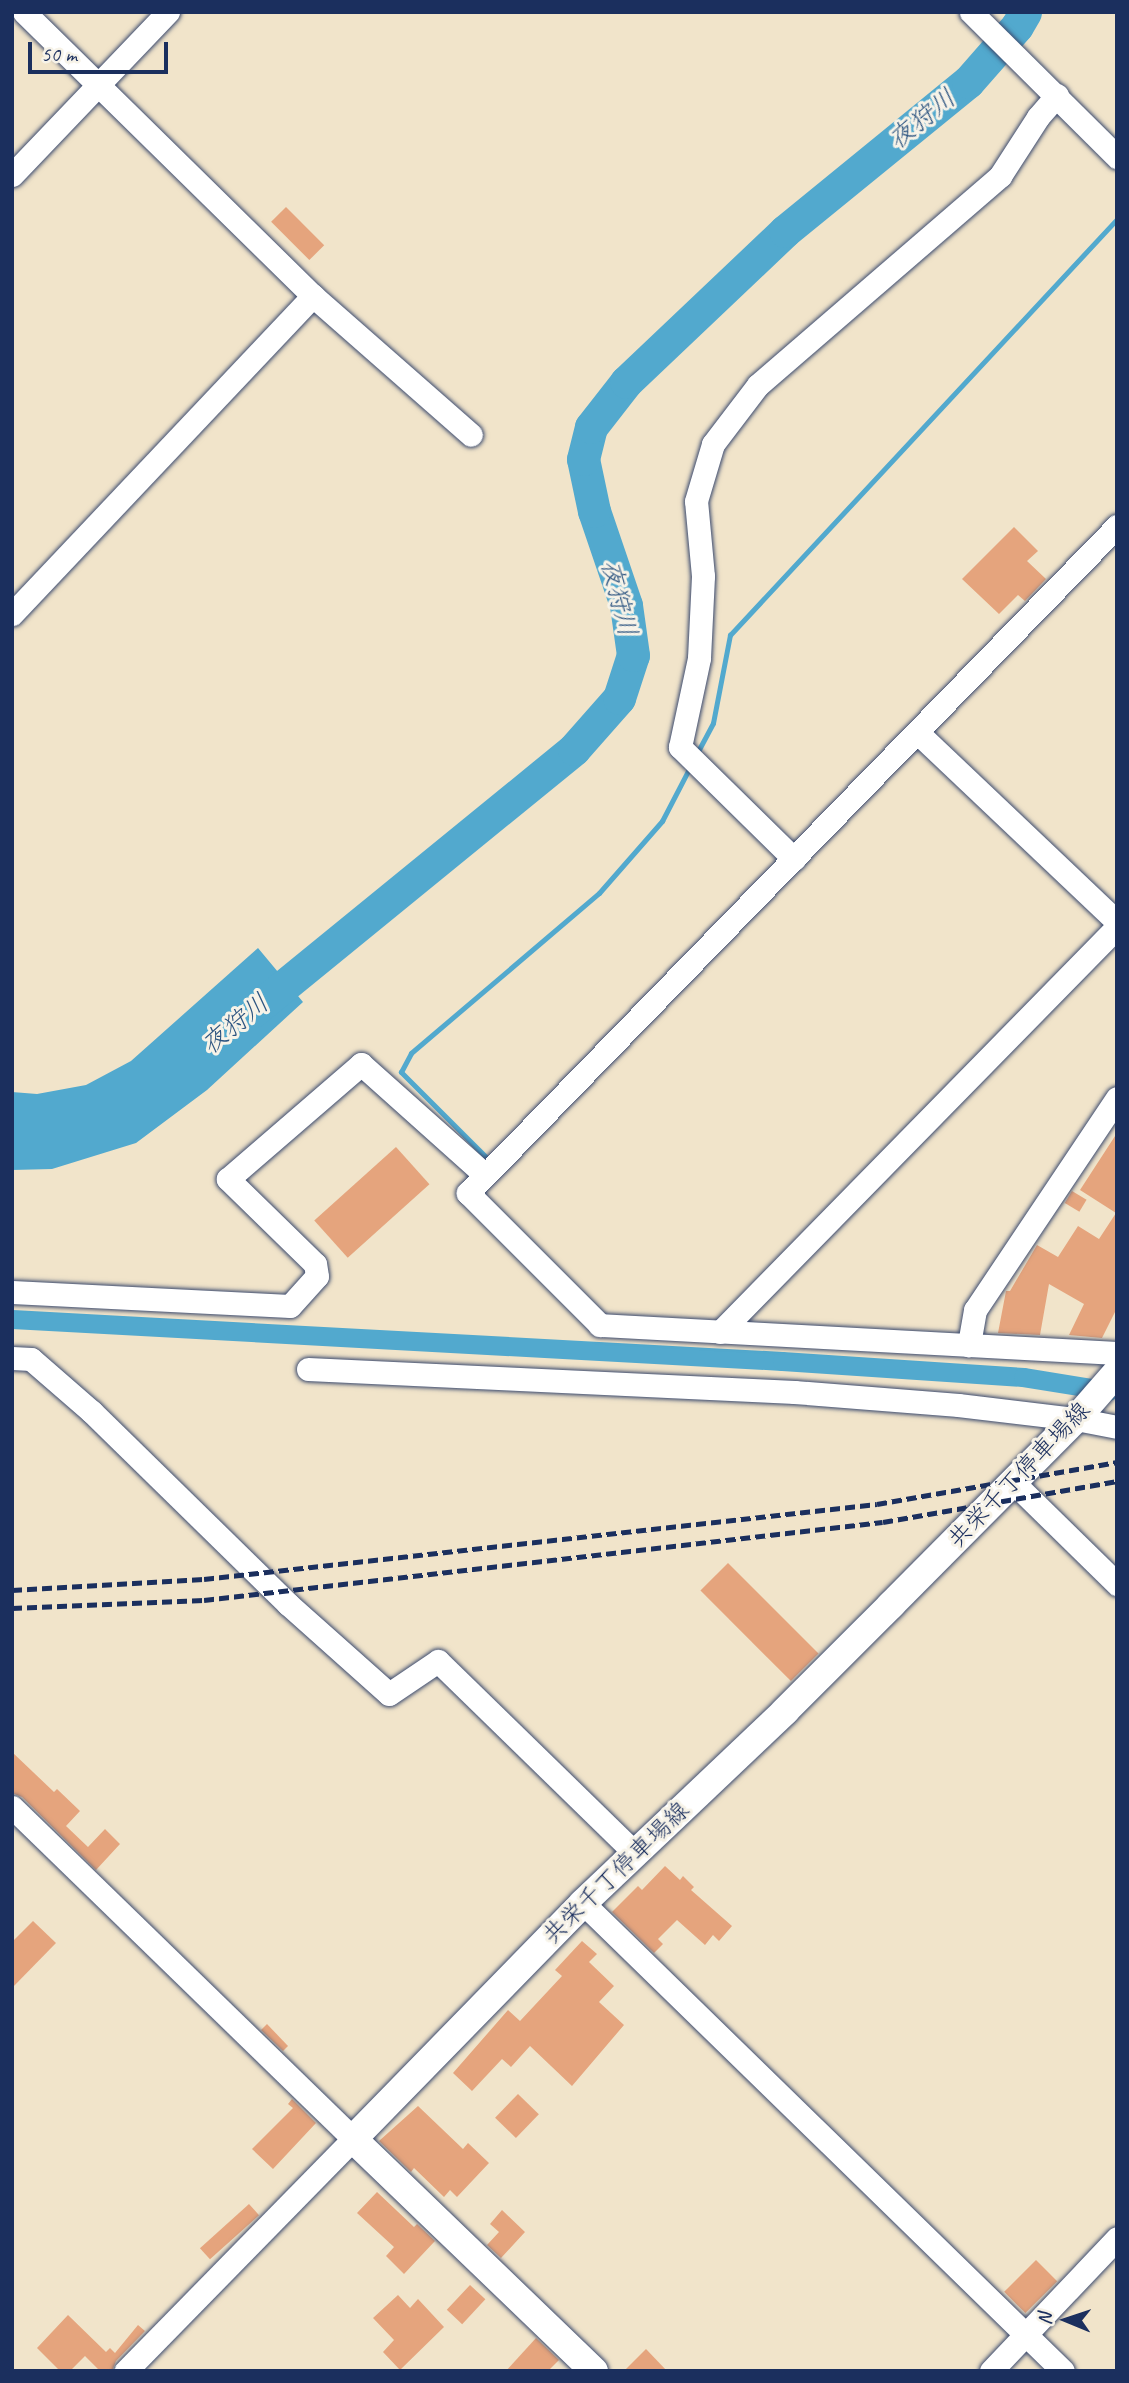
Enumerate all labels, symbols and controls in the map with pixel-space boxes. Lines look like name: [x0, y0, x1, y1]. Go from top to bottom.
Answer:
scale bar: [32, 28, 172, 72]
text: 50 m: [41, 41, 77, 67]
water label: 夜狩川: [882, 82, 962, 156]
water label: 夜狩川: [594, 556, 644, 640]
water label: 夜狩川: [195, 987, 275, 1061]
street label: 共栄千丁停車場線: [942, 1396, 1096, 1554]
street label: 共栄千丁停車場線: [537, 1796, 695, 1950]
north arrow: [1031, 2285, 1101, 2355]
text: N: [1033, 2313, 1057, 2326]

